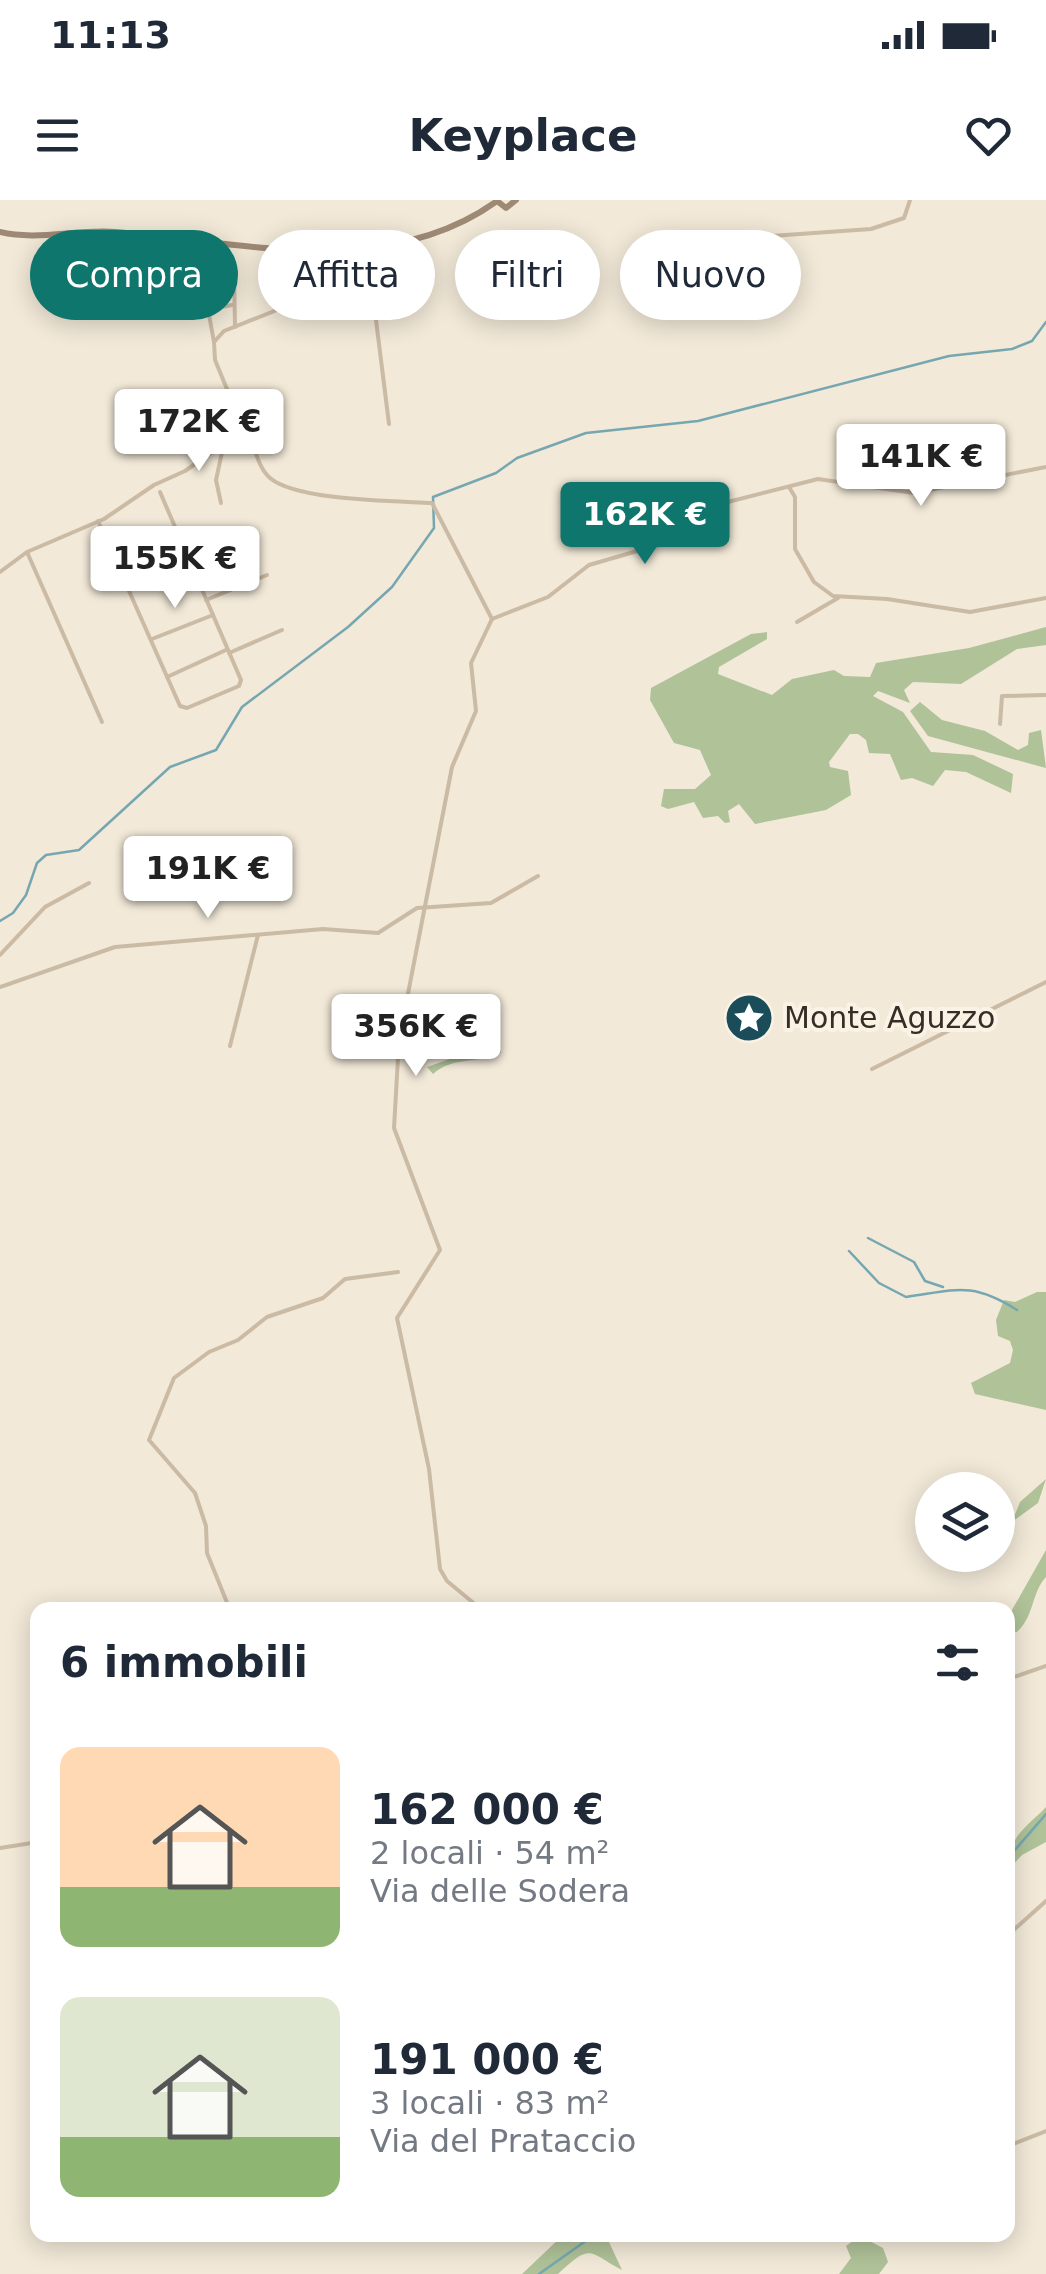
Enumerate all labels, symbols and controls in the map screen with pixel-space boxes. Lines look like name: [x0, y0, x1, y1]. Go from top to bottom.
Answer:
text: 11:13: [50, 13, 171, 57]
icon: menu: [30, 108, 85, 163]
icon: heart: [961, 108, 1016, 163]
text: Keyplace: [408, 109, 638, 162]
chip: Compra: [30, 230, 238, 320]
chip: Affitta: [258, 230, 435, 320]
chip: Filtri: [455, 230, 600, 320]
chip: Nuovo: [620, 230, 801, 320]
pin: 172K €: [118, 389, 280, 474]
text: 172K €: [137, 402, 262, 440]
pin: 141K €: [840, 424, 1002, 509]
text: 141K €: [859, 437, 984, 475]
pin: 162K €: [564, 482, 726, 567]
text: 162K €: [583, 495, 708, 533]
pin: 155K €: [94, 526, 256, 611]
text: 155K €: [113, 539, 238, 577]
pin: 191K €: [127, 836, 289, 921]
text: 191K €: [146, 849, 271, 887]
place icon: Monte Aguzzo: [723, 992, 775, 1044]
pin: 356K €: [335, 994, 497, 1079]
place label: Monte Aguzzo: [784, 1000, 995, 1035]
text: 356K €: [354, 1007, 479, 1045]
map controls: [915, 1472, 1015, 1572]
button: layers: [915, 1472, 1015, 1572]
icon: filters: [930, 1635, 985, 1690]
text: 6 immobili: [60, 1638, 308, 1687]
text: 162 000 €: [370, 1785, 604, 1834]
icon: home: [140, 1787, 260, 1907]
text: 2 locali · 54 m²: [370, 1834, 609, 1872]
text: Via delle Sodera: [370, 1872, 630, 1910]
text: 191 000 €: [370, 2035, 604, 2084]
icon: home: [140, 2037, 260, 2157]
text: 3 locali · 83 m²: [370, 2084, 609, 2122]
text: Via del Prataccio: [370, 2122, 636, 2160]

